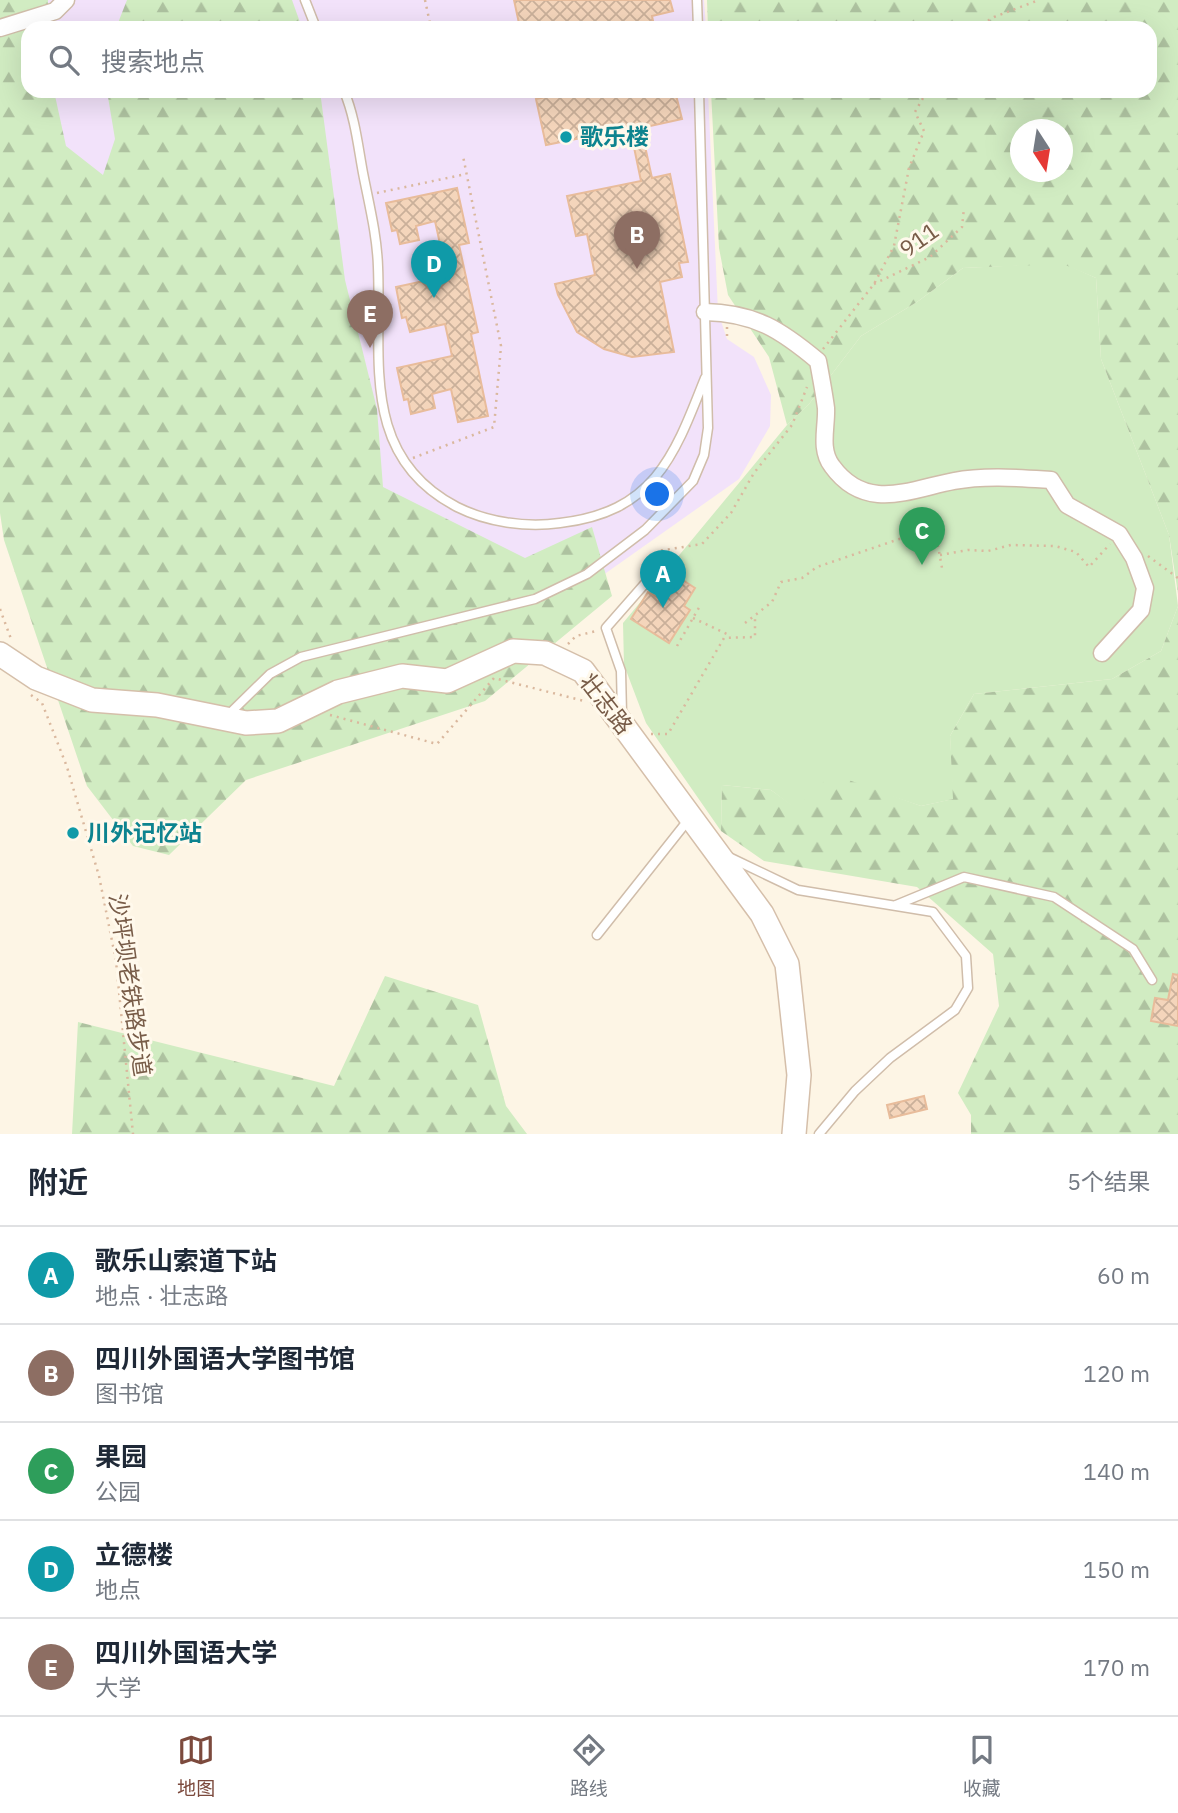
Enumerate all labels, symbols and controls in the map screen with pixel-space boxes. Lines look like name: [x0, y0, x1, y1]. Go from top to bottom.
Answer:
search box: [21, 21, 1157, 98]
icon: search: [45, 41, 83, 79]
text: 搜索地点: [101, 44, 205, 78]
north arrow: [1010, 119, 1073, 182]
place label: 歌乐楼: [580, 121, 649, 151]
marker: 歌乐楼: [558, 129, 574, 145]
pin: B: [614, 211, 660, 269]
street label: 911: [893, 215, 944, 263]
pin: D: [411, 240, 457, 298]
pin: E: [347, 290, 393, 348]
your location: [640, 477, 674, 511]
pin: C: [899, 507, 945, 565]
pin: A: [640, 550, 686, 608]
street label: 壮志路: [574, 667, 640, 740]
place label: 川外记忆站: [87, 817, 202, 847]
marker: 川外记忆站: [65, 825, 81, 841]
street label: 沙坪坝老铁路步道: [103, 892, 159, 1078]
text: 附近: [28, 1162, 88, 1201]
text: 5个结果: [1067, 1166, 1150, 1196]
text: 歌乐山索道下站: [95, 1243, 277, 1277]
text: A: [43, 1260, 59, 1290]
text: 60 m: [1097, 1260, 1150, 1290]
text: 地点 · 壮志路: [95, 1280, 228, 1310]
text: 四川外国语大学图书馆: [95, 1341, 355, 1375]
text: B: [43, 1358, 59, 1388]
text: 120 m: [1083, 1358, 1150, 1388]
text: 图书馆: [95, 1378, 164, 1408]
text: 果园: [95, 1439, 147, 1473]
text: C: [44, 1456, 58, 1486]
text: 140 m: [1083, 1456, 1150, 1486]
text: 公园: [95, 1476, 141, 1506]
text: 立德楼: [95, 1537, 173, 1571]
text: D: [43, 1554, 59, 1584]
text: 150 m: [1083, 1554, 1150, 1584]
text: 地点: [95, 1574, 141, 1604]
text: 四川外国语大学: [95, 1635, 277, 1669]
text: E: [44, 1652, 58, 1682]
text: 170 m: [1083, 1652, 1150, 1682]
text: 大学: [95, 1672, 141, 1702]
tab: 地图: [177, 1731, 215, 1800]
tab: 路线: [570, 1731, 608, 1800]
tab: 收藏: [963, 1731, 1001, 1800]

